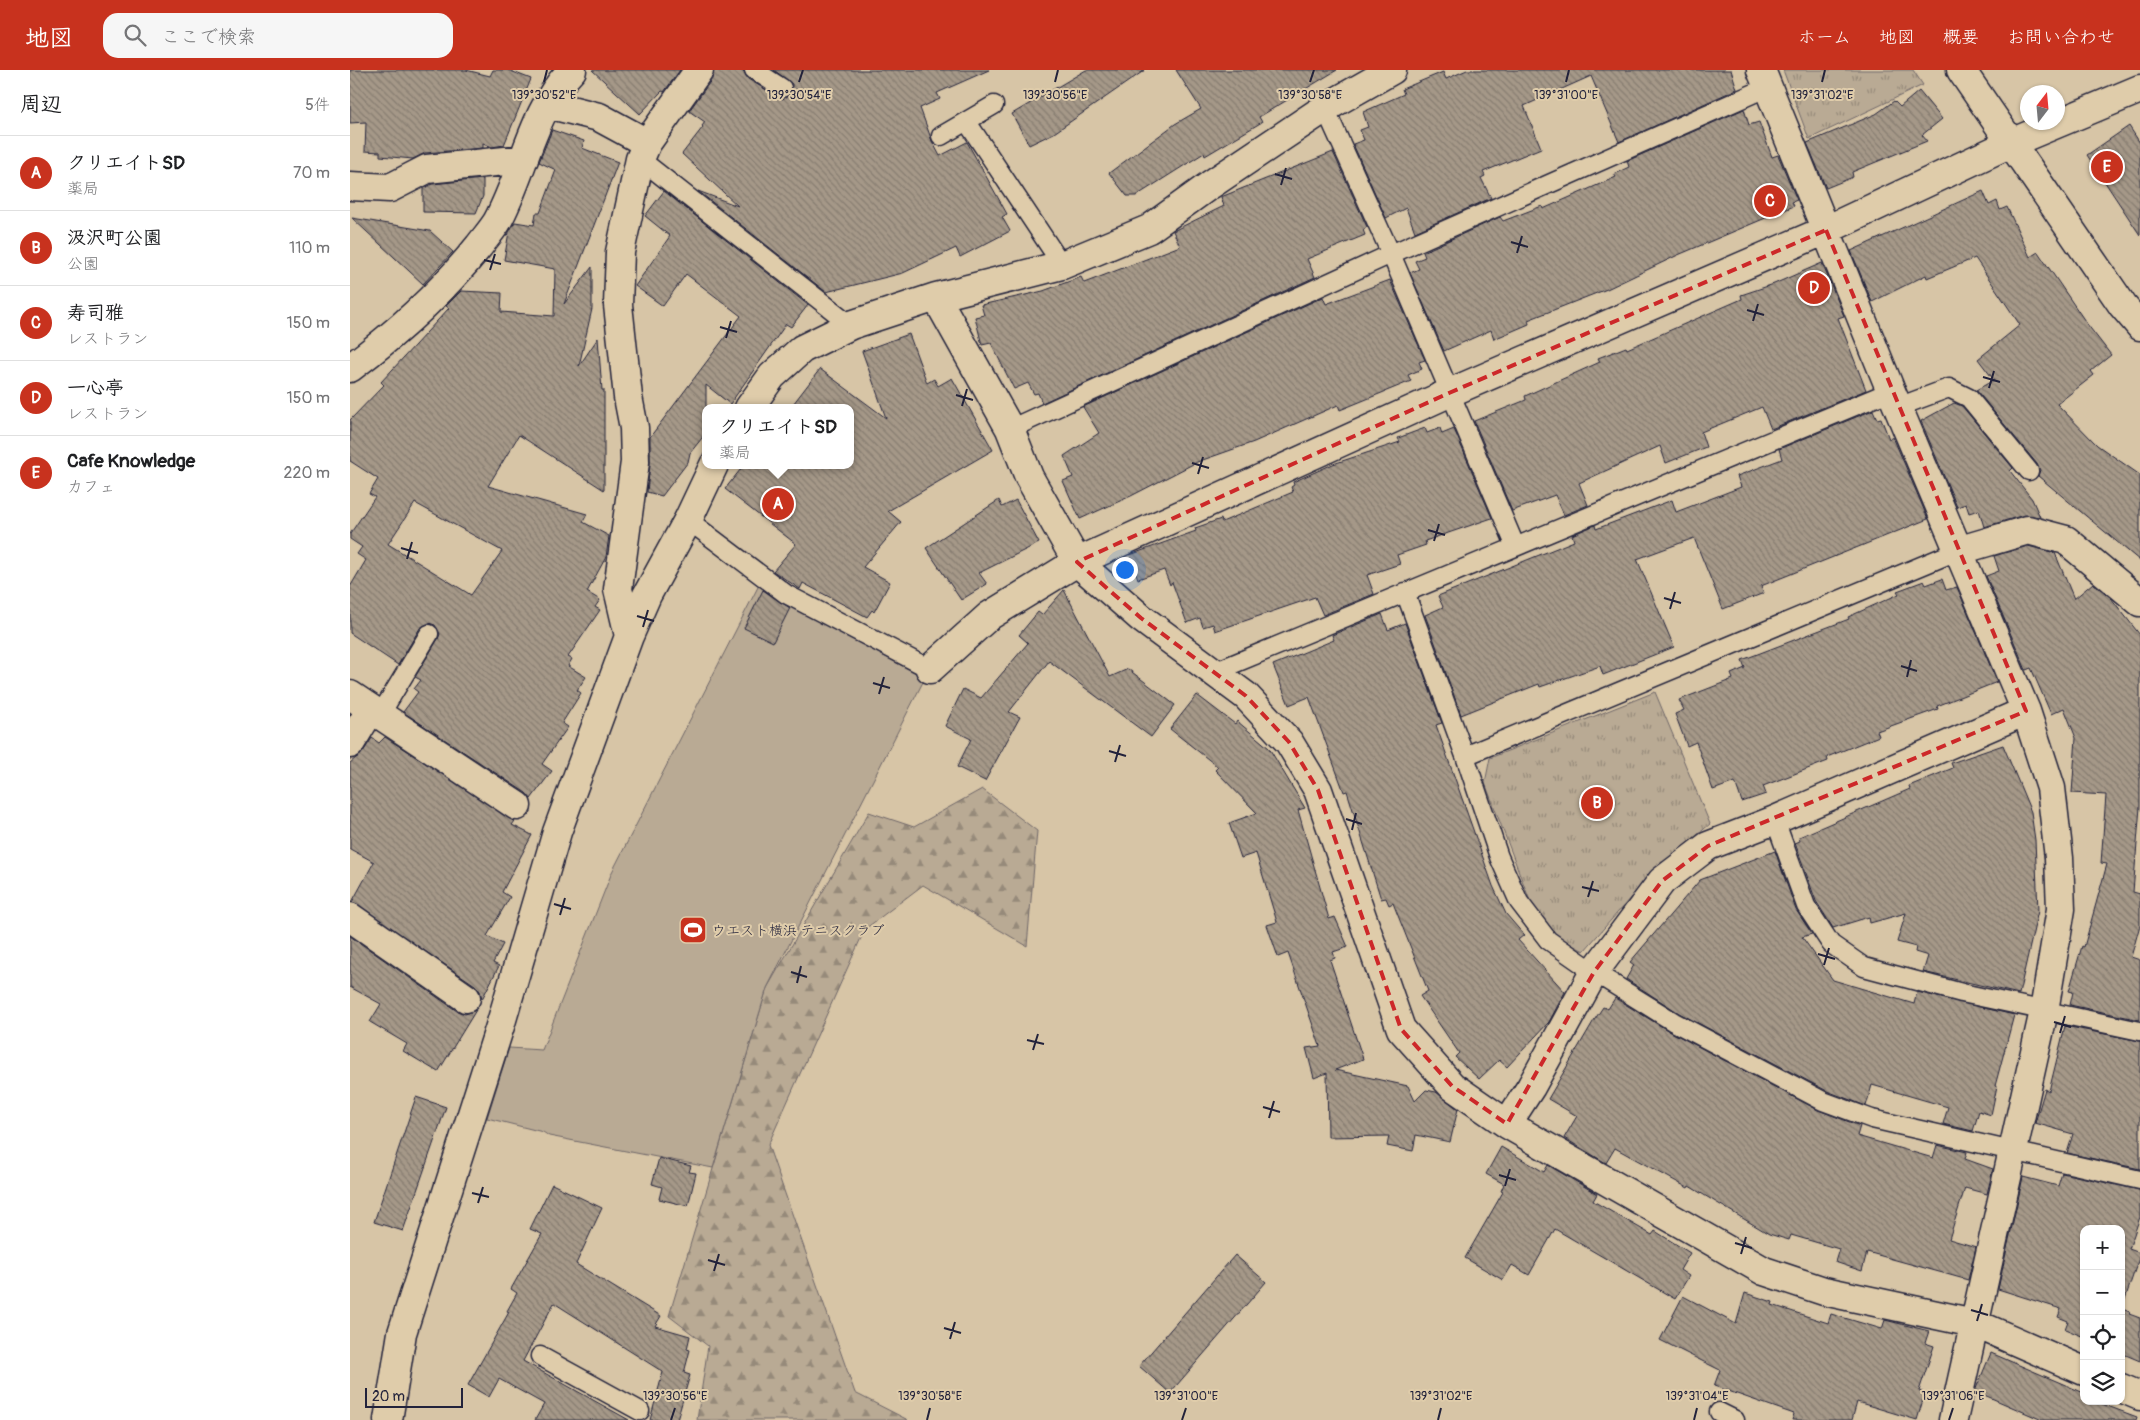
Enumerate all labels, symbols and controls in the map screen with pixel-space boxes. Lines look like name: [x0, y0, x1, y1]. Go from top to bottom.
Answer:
search box: [103, 13, 453, 58]
icon: search: [121, 21, 149, 49]
text: 地図: [25, 24, 73, 53]
text: ここで検索: [161, 25, 256, 49]
text: ホーム: [1798, 26, 1851, 49]
text: 地図: [1879, 26, 1915, 49]
text: 概要: [1943, 26, 1979, 49]
text: お問い合わせ: [2007, 26, 2115, 49]
north arrow: [2020, 85, 2065, 130]
text: 139°30'52"E: [512, 88, 576, 103]
text: 139°30'54"E: [767, 88, 831, 103]
text: 139°30'56"E: [1023, 88, 1087, 103]
text: 139°30'58"E: [1278, 88, 1342, 103]
text: 139°31'00"E: [1534, 88, 1598, 103]
text: 139°31'02"E: [1791, 88, 1853, 103]
text: 周辺: [20, 91, 62, 118]
text: 5件: [305, 95, 330, 115]
pin: E: [2091, 148, 2123, 186]
text: クリエイトSD: [67, 151, 185, 175]
text: A: [31, 163, 41, 183]
text: 70 m: [293, 163, 330, 183]
text: 薬局: [67, 179, 99, 199]
pin: C: [1754, 182, 1786, 220]
text: 汲沢町公園: [67, 226, 162, 250]
text: B: [31, 238, 41, 258]
text: 110 m: [289, 238, 330, 258]
text: 公園: [67, 254, 99, 274]
pin: D: [1798, 269, 1830, 307]
text: 寿司雅: [67, 301, 124, 325]
text: C: [31, 313, 41, 333]
text: 150 m: [286, 313, 330, 333]
text: レストラン: [67, 329, 148, 349]
text: 一心亭: [67, 376, 124, 400]
text: D: [31, 388, 41, 408]
text: 150 m: [286, 388, 330, 408]
text: レストラン: [67, 404, 148, 424]
popup: [702, 404, 854, 469]
text: クリエイトSD: [719, 415, 837, 439]
text: 薬局: [719, 443, 751, 463]
text: Cafe Knowledge: [67, 449, 195, 473]
text: E: [32, 463, 40, 483]
text: 220 m: [284, 463, 330, 483]
text: カフェ: [67, 477, 115, 497]
pin: A: [762, 485, 794, 523]
your location: [1112, 557, 1138, 583]
pin: B: [1581, 784, 1613, 822]
sports icon: ウエスト横浜 テニスクラブ: [678, 915, 708, 945]
place label: ウエスト横浜 テニスクラブ: [712, 922, 884, 939]
map controls: [2080, 1225, 2125, 1405]
button: +: [2080, 1225, 2125, 1270]
button: −: [2080, 1270, 2125, 1315]
button: locate: [2080, 1315, 2125, 1360]
button: layers: [2080, 1360, 2125, 1405]
scale bar: [365, 1385, 462, 1408]
text: 20 m: [372, 1388, 405, 1405]
text: 139°30'56"E: [643, 1389, 707, 1404]
text: 139°30'58"E: [898, 1389, 962, 1404]
text: 139°31'00"E: [1154, 1389, 1218, 1404]
text: 139°31'02"E: [1410, 1389, 1472, 1404]
text: 139°31'04"E: [1666, 1389, 1728, 1404]
text: 139°31'06"E: [1922, 1389, 1984, 1404]

